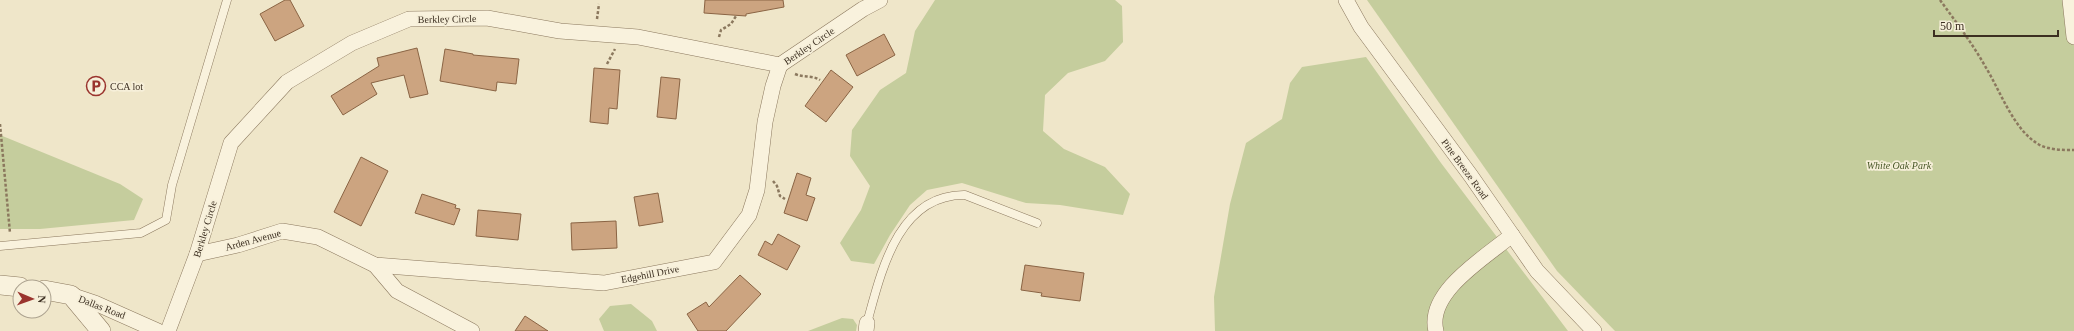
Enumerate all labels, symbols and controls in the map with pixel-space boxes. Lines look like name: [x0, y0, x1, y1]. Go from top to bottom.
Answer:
scale bar: [1934, 12, 2058, 38]
street label: Berkley Circle: [418, 13, 477, 25]
text: 50 m: [1940, 19, 1965, 33]
street label: Berkley Circle: [782, 25, 837, 67]
parking icon: CCA lot: [85, 75, 107, 97]
place label: CCA lot: [110, 81, 143, 92]
street label: Pine Breeze Road: [1439, 137, 1491, 201]
park label: White Oak Park: [1867, 160, 1932, 171]
street label: Berkley Circle: [191, 199, 219, 259]
street label: Arden Avenue: [224, 227, 283, 253]
street label: Edgehill Drive: [620, 263, 681, 285]
north arrow: [12, 279, 52, 319]
street label: Dallas Road: [77, 293, 127, 321]
text: N: [36, 295, 48, 304]

